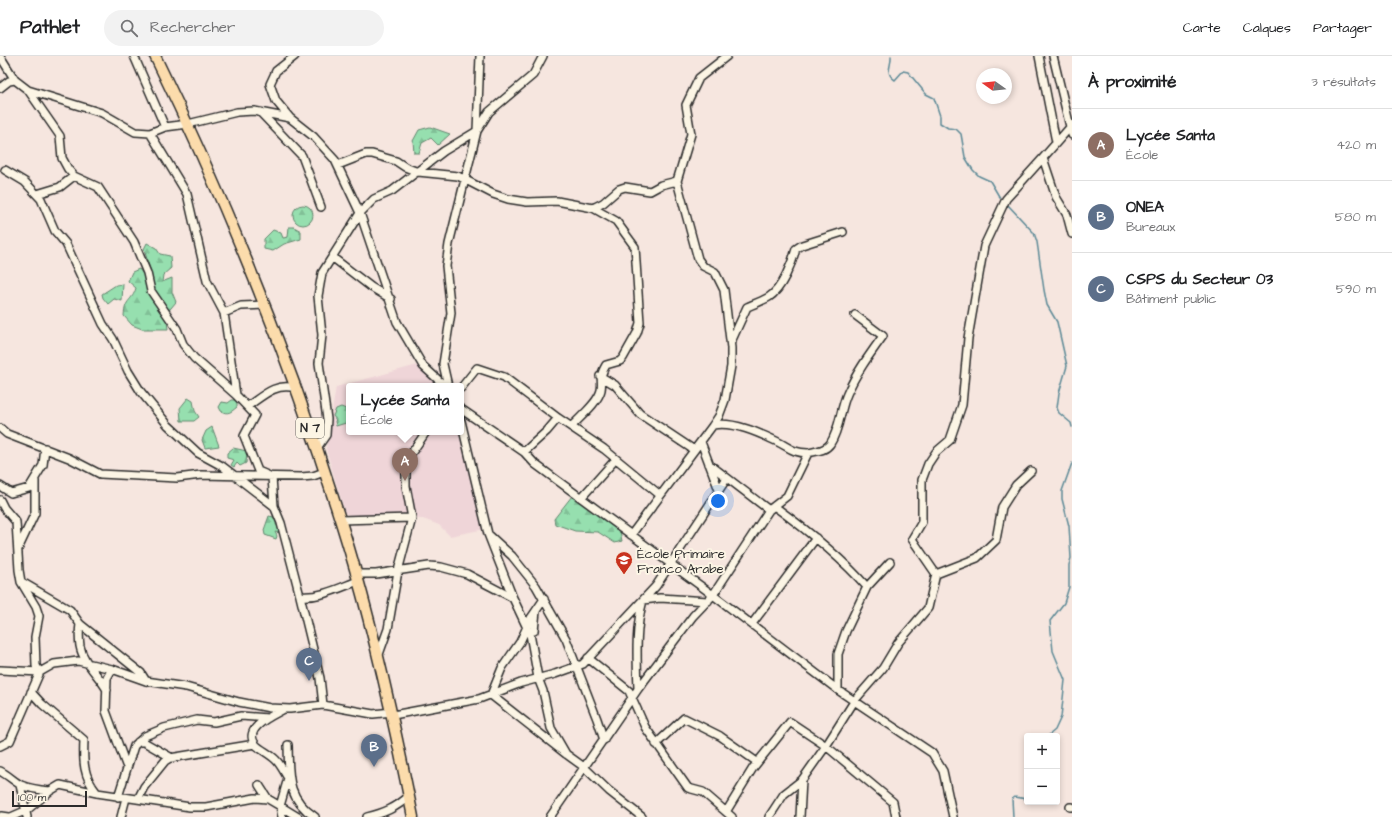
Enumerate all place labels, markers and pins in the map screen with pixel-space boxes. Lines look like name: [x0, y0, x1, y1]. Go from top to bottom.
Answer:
pin: A: [392, 448, 418, 481]
place label: École Primaire Franco Arabe: [637, 545, 725, 578]
school or university icon: École Primaire Franco Arabe: [614, 550, 634, 575]
pin: C: [296, 648, 322, 681]
pin: B: [361, 734, 387, 767]

